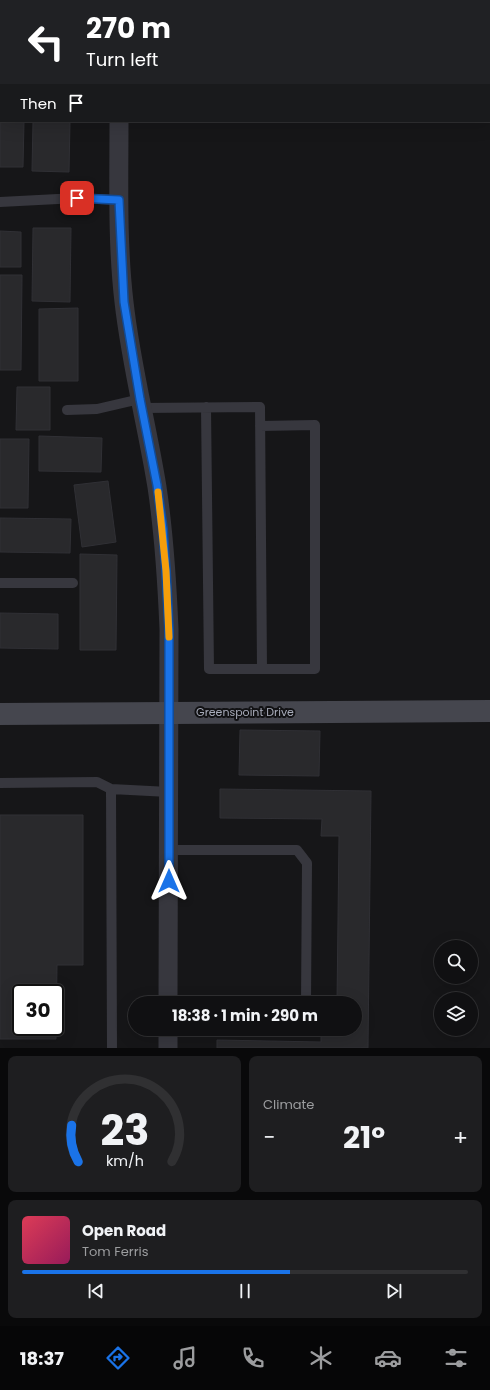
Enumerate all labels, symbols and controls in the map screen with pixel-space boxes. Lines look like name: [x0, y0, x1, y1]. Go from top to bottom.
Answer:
text: 270 m: [86, 9, 171, 48]
icon: left: [20, 16, 72, 68]
text: Turn left: [86, 47, 158, 72]
icon: arrive: [65, 92, 87, 114]
text: Then: [20, 93, 57, 114]
pin: [60, 181, 94, 215]
icon: arrive: [66, 187, 88, 209]
street label: Greenspoint Drive: [196, 704, 294, 720]
position arrow: [148, 860, 190, 902]
map controls: [434, 940, 478, 1036]
button: search: [434, 940, 478, 984]
speed limit sign: 30: [12, 984, 64, 1036]
button: layers: [434, 992, 478, 1036]
text: 18:38 · 1 min · 290 m: [172, 1005, 318, 1026]
text: Climate: [263, 1095, 314, 1114]
text: 23: [100, 1101, 149, 1160]
text: 21°: [343, 1116, 385, 1159]
text: −: [263, 1122, 275, 1153]
text: +: [453, 1122, 468, 1153]
text: km/h: [105, 1151, 144, 1171]
text: Open Road: [82, 1220, 166, 1241]
text: Tom Ferris: [82, 1242, 149, 1261]
icon: previous: [85, 1280, 107, 1302]
icon: pause: [234, 1280, 256, 1302]
icon: next: [383, 1280, 405, 1302]
icon: directions: [104, 1344, 132, 1372]
icon: music: [171, 1344, 199, 1372]
icon: phone: [239, 1344, 267, 1372]
icon: climate: [307, 1344, 335, 1372]
icon: car: [374, 1344, 402, 1372]
icon: filters: [442, 1344, 470, 1372]
text: 18:37: [20, 1346, 64, 1371]

